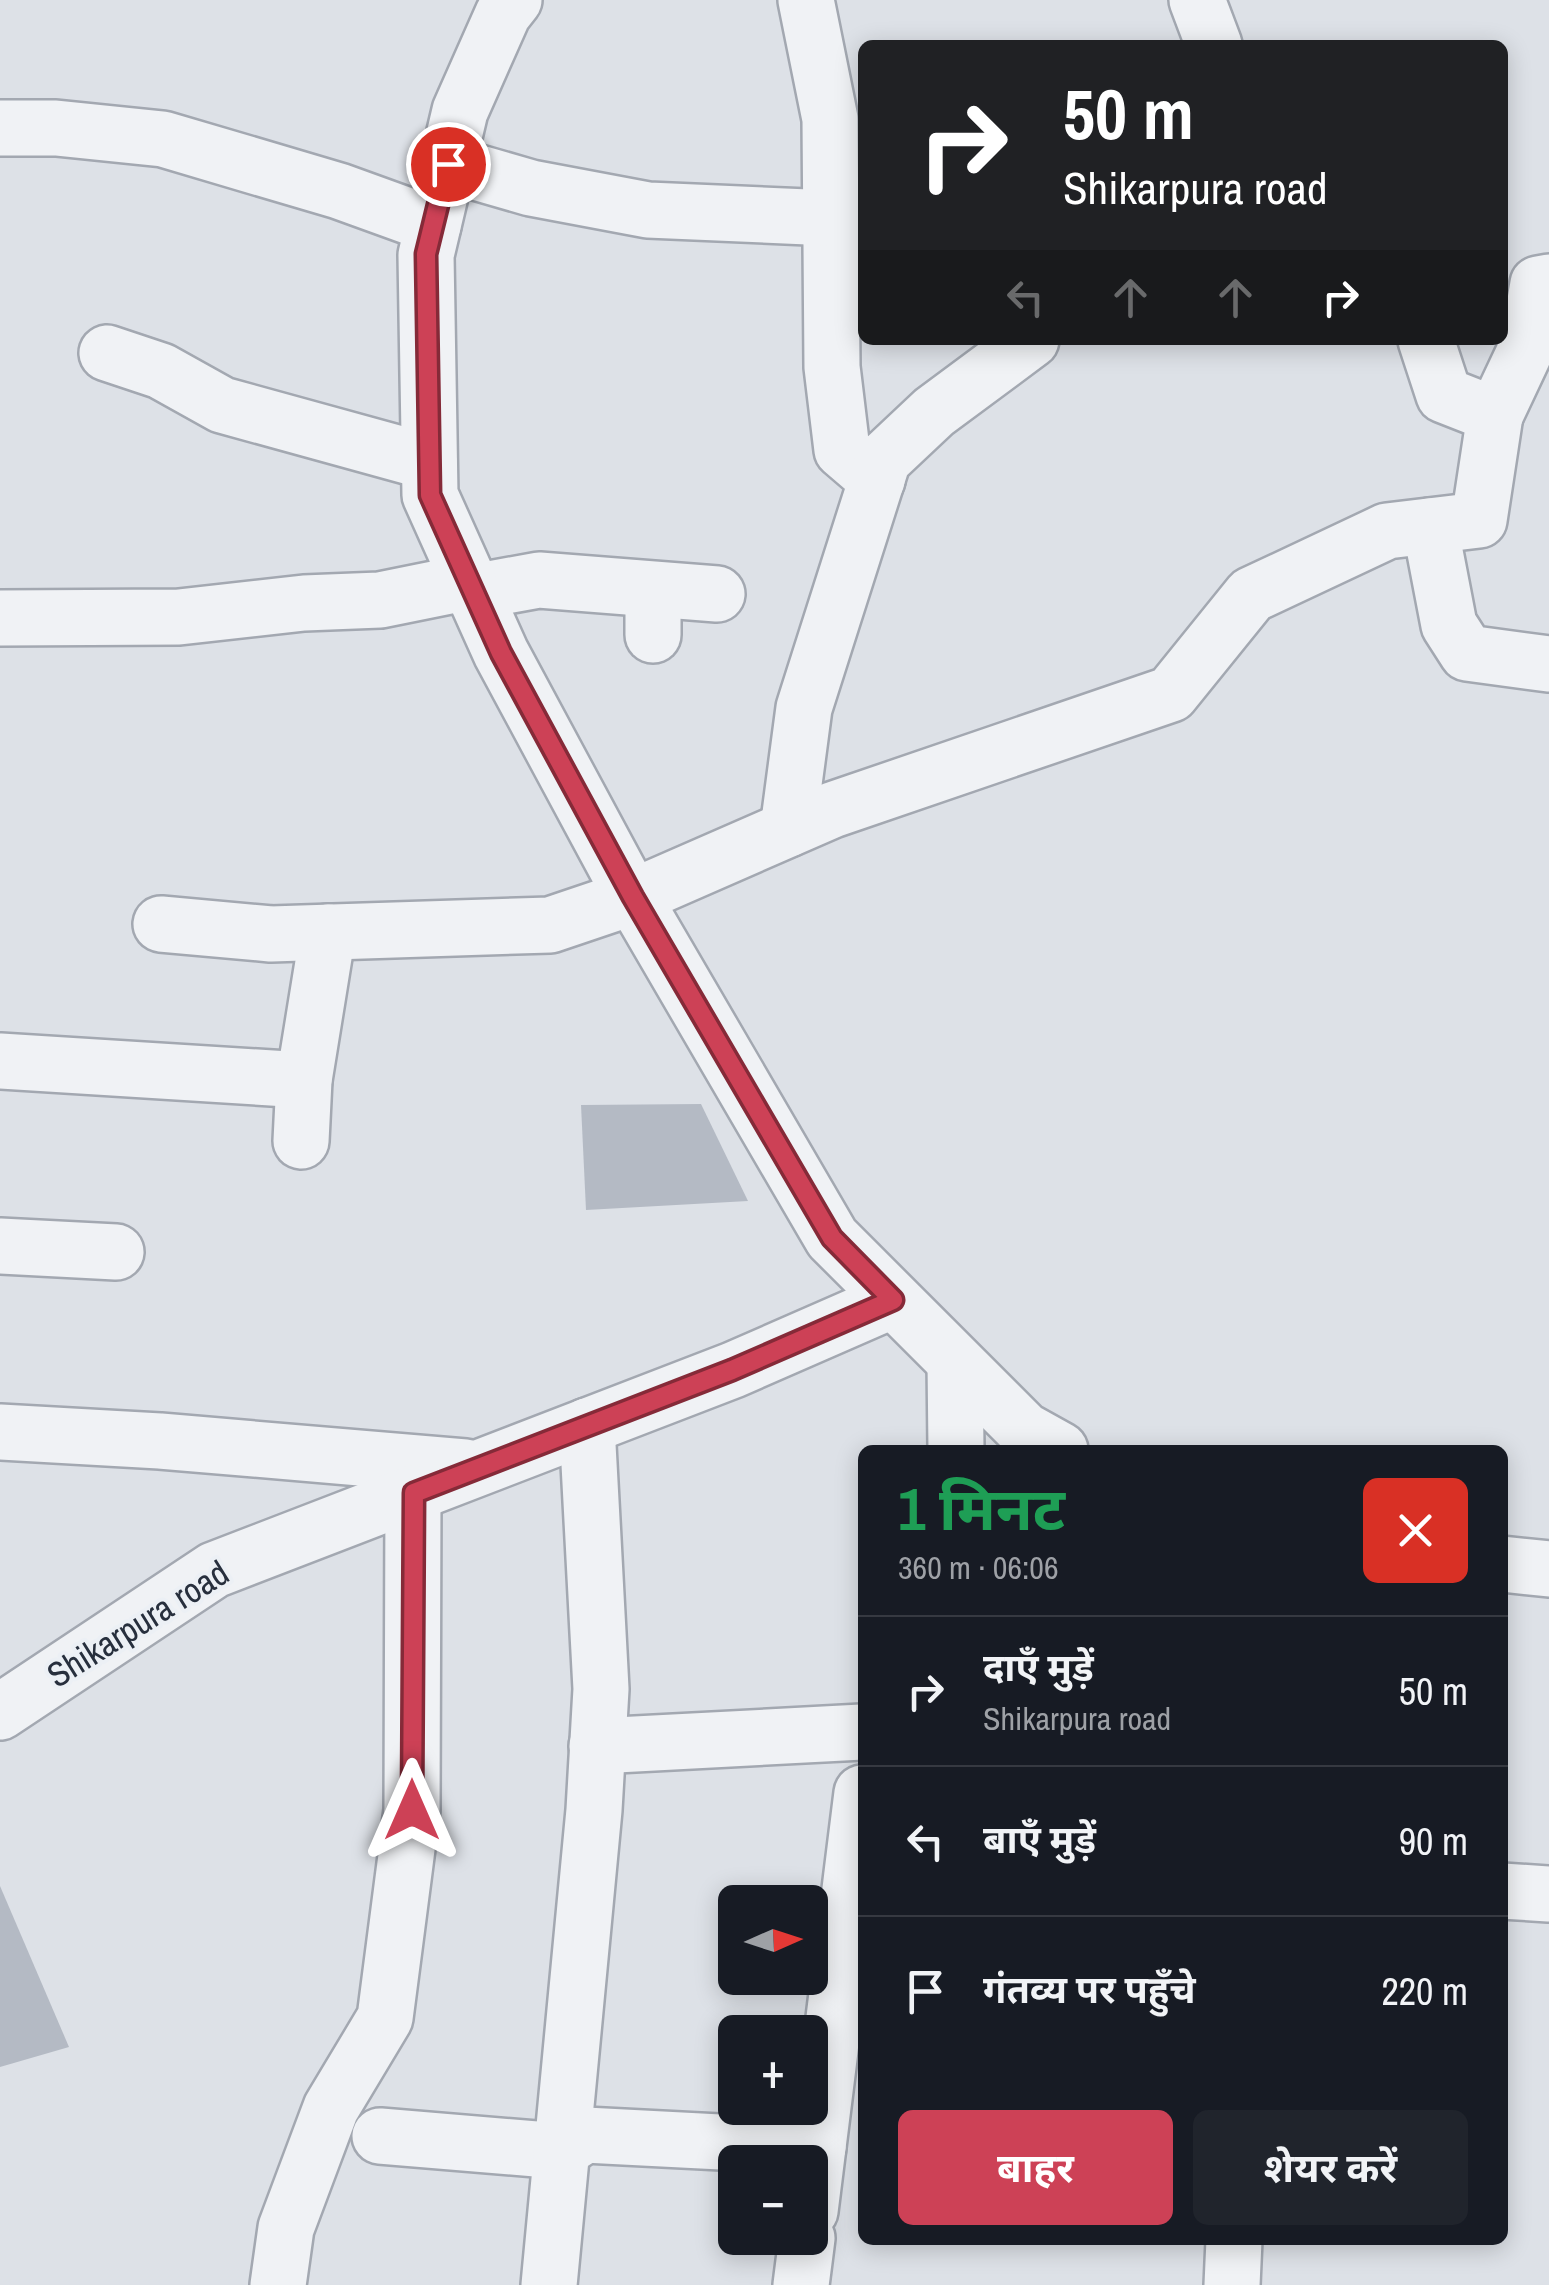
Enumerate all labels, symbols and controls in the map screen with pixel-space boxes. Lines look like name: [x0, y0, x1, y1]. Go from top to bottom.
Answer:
text: 50 m: [1063, 67, 1194, 161]
icon: right: [898, 80, 1028, 210]
pin: [406, 122, 491, 207]
icon: arrive: [421, 137, 476, 192]
text: Shikarpura road: [1063, 157, 1328, 218]
icon: left: [998, 270, 1053, 325]
icon: ahead: [1103, 270, 1158, 325]
icon: ahead: [1208, 270, 1263, 325]
icon: right: [1313, 270, 1368, 325]
text: 1 मिनट: [898, 1468, 1065, 1549]
button: close: [1363, 1478, 1468, 1583]
text: 360 m · 06:06: [898, 1546, 1058, 1589]
street label: Shikarpura road: [38, 1549, 237, 1698]
text: दाएँ मुड़ें: [983, 1642, 1094, 1693]
icon: right: [898, 1664, 953, 1719]
text: 50 m: [1399, 1666, 1468, 1717]
text: Shikarpura road: [983, 1697, 1171, 1740]
position arrow: [360, 1758, 464, 1862]
icon: left: [898, 1814, 953, 1869]
text: बाएँ मुड़ें: [983, 1814, 1096, 1865]
text: 90 m: [1399, 1816, 1468, 1867]
north arrow: [718, 1885, 828, 1995]
map controls: [718, 1885, 828, 2255]
icon: arrive: [898, 1964, 953, 2019]
text: गंतव्य पर पहुँचे: [983, 1964, 1196, 2015]
text: 220 m: [1381, 1966, 1468, 2017]
button: +: [718, 2015, 828, 2125]
button: बाहर: [898, 2110, 1173, 2225]
button: शेयर करें: [1193, 2110, 1468, 2225]
button: −: [718, 2145, 828, 2255]

